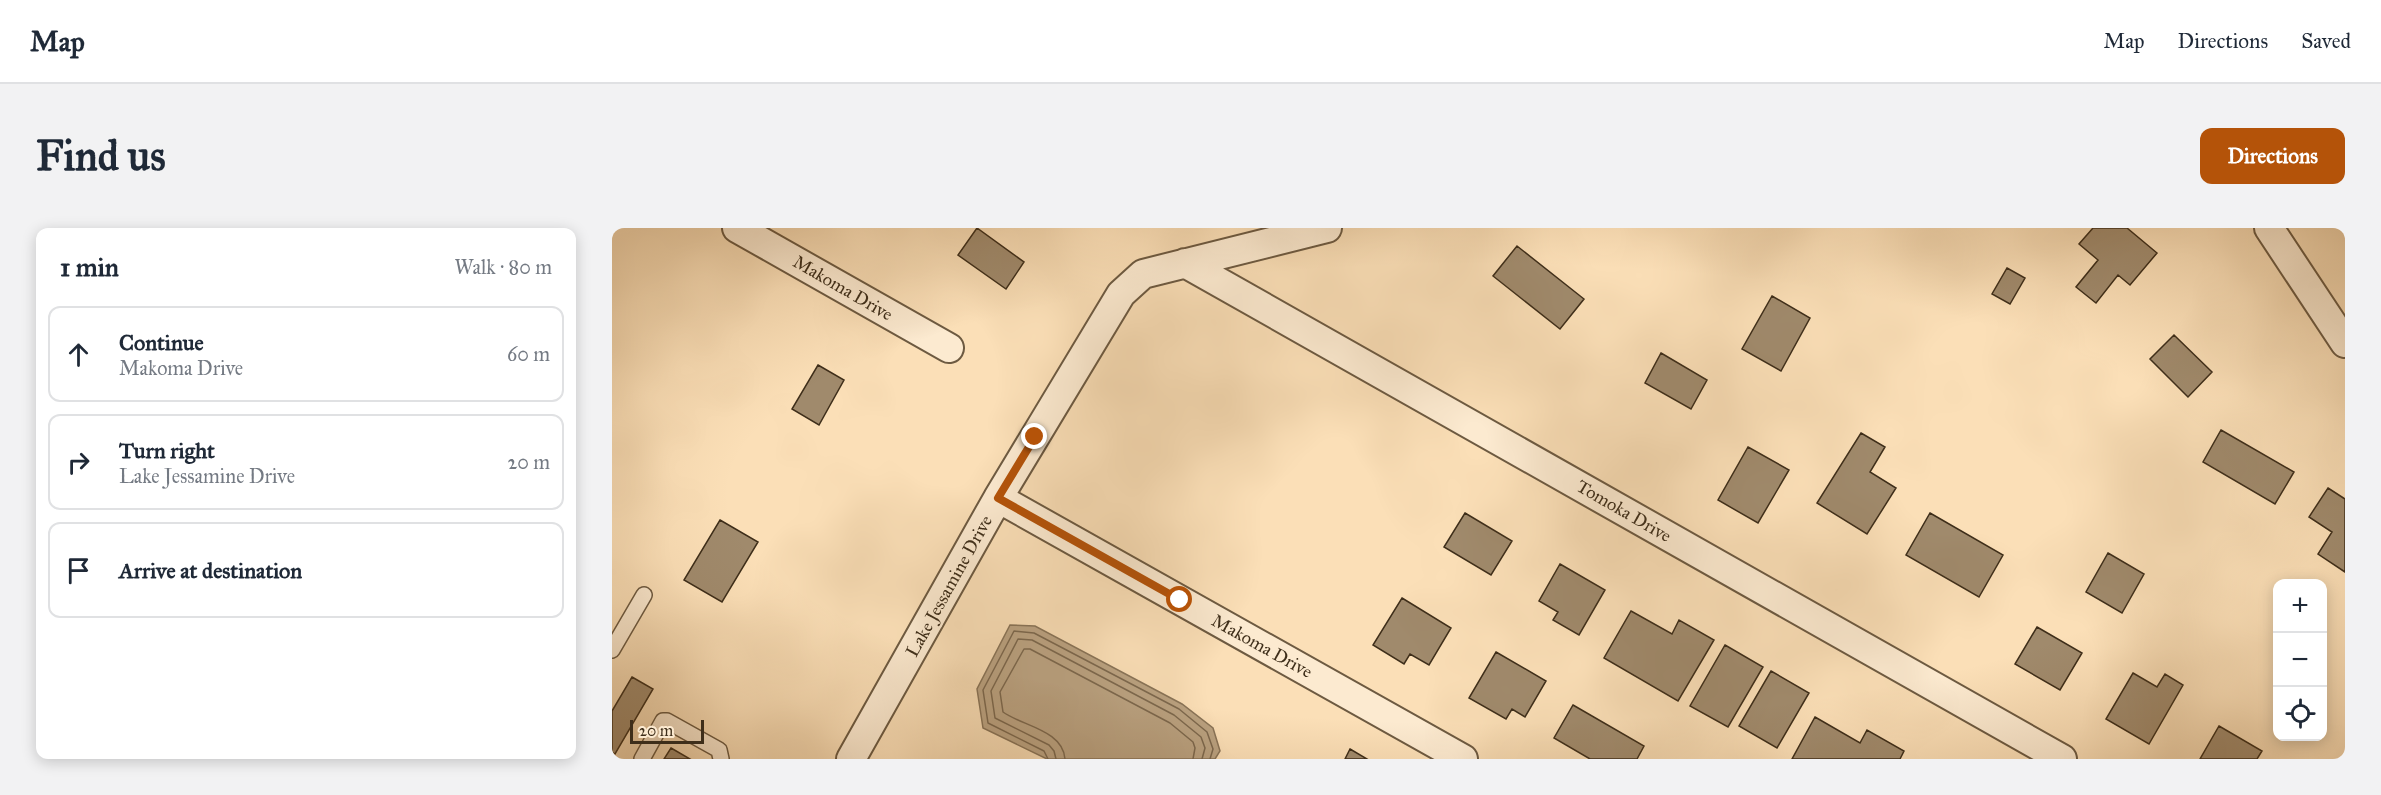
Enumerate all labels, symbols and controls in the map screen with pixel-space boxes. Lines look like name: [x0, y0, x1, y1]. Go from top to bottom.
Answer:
text: Map: [30, 24, 85, 59]
text: Map: [2104, 28, 2145, 54]
text: Directions: [2178, 28, 2268, 54]
text: Saved: [2301, 28, 2351, 54]
button: Directions: [2200, 128, 2345, 184]
text: Find us: [36, 130, 166, 182]
text: 1 min: [60, 251, 119, 283]
street label: Makoma Drive: [789, 251, 897, 325]
text: Walk · 80 m: [454, 255, 552, 279]
text: Continue: [119, 329, 204, 356]
icon: ahead: [62, 338, 95, 371]
text: 60 m: [507, 342, 550, 366]
text: Makoma Drive: [119, 356, 243, 380]
route end: [1021, 423, 1047, 449]
text: Turn right: [119, 437, 215, 464]
icon: right: [62, 446, 95, 479]
text: 20 m: [507, 450, 550, 474]
text: Lake Jessamine Drive: [119, 464, 295, 488]
street label: Tomoka Drive: [1573, 475, 1675, 547]
street label: Lake Jessamine Drive: [901, 511, 998, 661]
icon: arrive: [62, 554, 95, 587]
text: Arrive at destination: [119, 557, 302, 584]
map controls: [2273, 579, 2327, 741]
button: +: [2273, 579, 2327, 633]
route start: [1166, 586, 1192, 612]
street label: Makoma Drive: [1208, 609, 1316, 683]
button: −: [2273, 633, 2327, 687]
button: locate: [2273, 687, 2327, 741]
scale bar: [630, 717, 704, 744]
text: 20 m: [639, 721, 673, 740]

